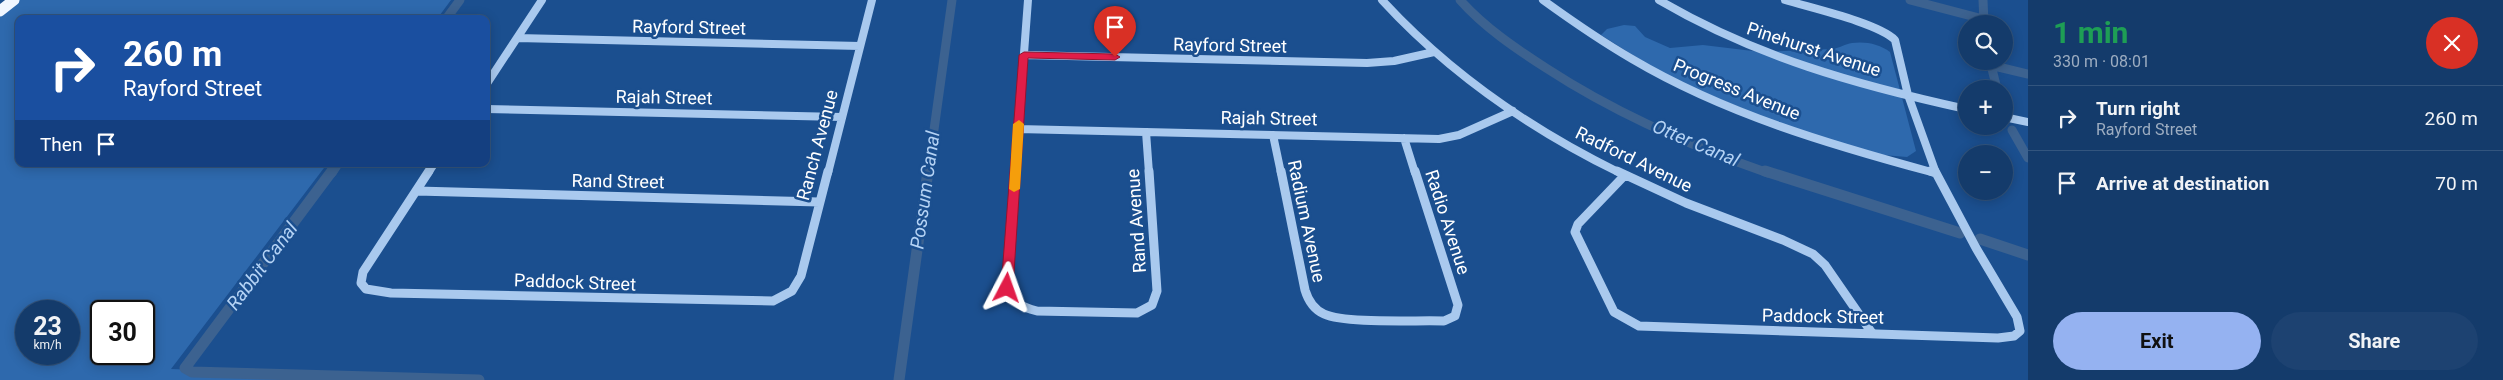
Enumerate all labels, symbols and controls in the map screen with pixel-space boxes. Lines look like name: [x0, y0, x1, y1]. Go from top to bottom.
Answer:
pin: [1094, 6, 1136, 57]
icon: arrive: [1101, 13, 1129, 41]
map controls: [1958, 15, 2013, 200]
button: search: [1958, 15, 2013, 70]
text: 1 min: [2053, 15, 2128, 50]
street label: Rayford Street: [632, 16, 746, 38]
street label: Pinehurst Avenue: [1744, 17, 1884, 81]
button: close: [2426, 17, 2478, 69]
text: 260 m: [123, 34, 222, 75]
street label: Rayford Street: [1173, 34, 1287, 56]
icon: right: [40, 35, 105, 100]
text: 330 m · 08:01: [2053, 52, 2150, 71]
street label: Progress Avenue: [1670, 54, 1804, 124]
text: Rayford Street: [123, 76, 262, 101]
button: +: [1958, 80, 2013, 135]
street label: Rajah Street: [615, 86, 713, 108]
street label: Ranch Avenue: [792, 87, 842, 203]
text: Turn right: [2096, 97, 2180, 120]
icon: right: [2053, 104, 2081, 132]
street label: Rajah Street: [1220, 107, 1318, 129]
text: 260 m: [2425, 107, 2478, 130]
water label: Otter Canal: [1649, 114, 1743, 172]
text: Rayford Street: [2096, 120, 2197, 139]
street label: Radford Avenue: [1572, 122, 1696, 196]
water label: Possum Canal: [905, 129, 945, 250]
icon: arrive: [92, 130, 120, 158]
text: Then: [40, 133, 82, 156]
button: −: [1958, 145, 2013, 200]
street label: Radium Avenue: [1284, 158, 1330, 284]
street label: Radio Avenue: [1421, 167, 1475, 277]
street label: Rand Avenue: [1122, 168, 1150, 274]
icon: arrive: [2053, 169, 2081, 197]
street label: Rand Street: [571, 170, 665, 192]
text: Arrive at destination: [2096, 172, 2269, 195]
text: 70 m: [2435, 172, 2478, 195]
water label: Rabbit Canal: [222, 217, 303, 314]
position arrow: [980, 261, 1032, 313]
street label: Paddock Street: [514, 269, 636, 295]
speed limit sign: 30: [90, 300, 155, 365]
street label: Paddock Street: [1762, 304, 1884, 328]
text: 23: [33, 312, 62, 341]
button: Exit: [2053, 312, 2261, 370]
button: Share: [2271, 312, 2478, 370]
text: km/h: [33, 338, 62, 352]

